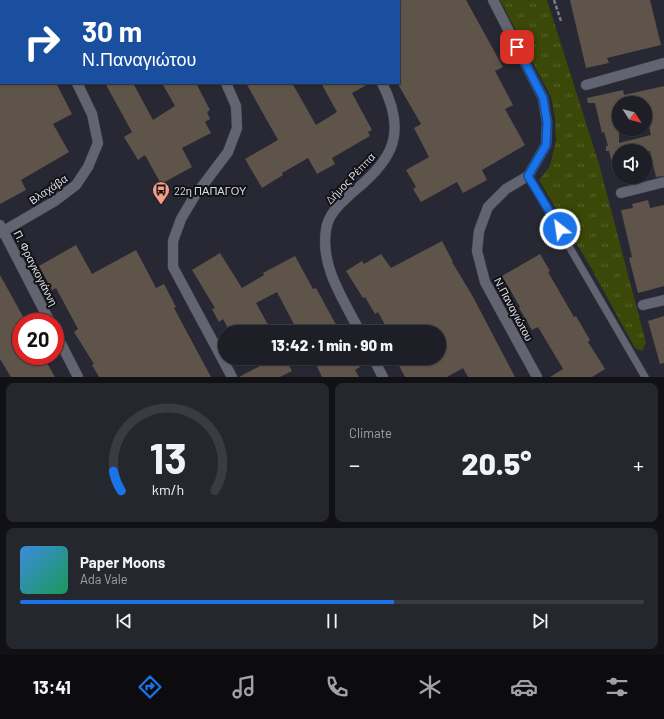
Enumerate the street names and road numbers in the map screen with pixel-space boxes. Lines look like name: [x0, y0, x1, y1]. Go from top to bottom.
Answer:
street label: Δήμος Ρέππα: [323, 149, 378, 206]
street label: Βλαχάβα: [26, 171, 70, 207]
street label: Π. Φραγκογιάννη: [11, 228, 61, 308]
street label: Ν.Παναγιώτου: [492, 275, 536, 343]

